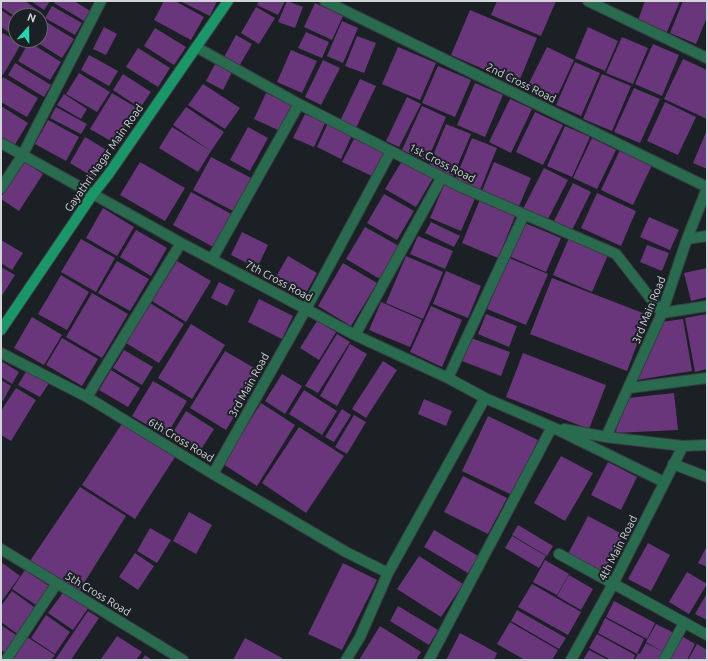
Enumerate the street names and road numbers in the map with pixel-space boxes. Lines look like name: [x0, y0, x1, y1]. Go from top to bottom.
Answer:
street label: 2nd Cross Road: [484, 60, 558, 106]
street label: Gayathri Nagar Main Road: [62, 102, 146, 214]
street label: 1st Cross Road: [407, 141, 477, 185]
street label: 7th Cross Road: [243, 258, 315, 304]
street label: 3rd Main Road: [630, 274, 668, 346]
street label: 3rd Main Road: [226, 351, 272, 419]
street label: 6th Cross Road: [146, 415, 216, 465]
street label: 4th Main Road: [596, 513, 640, 583]
street label: 5th Cross Road: [63, 569, 133, 619]

